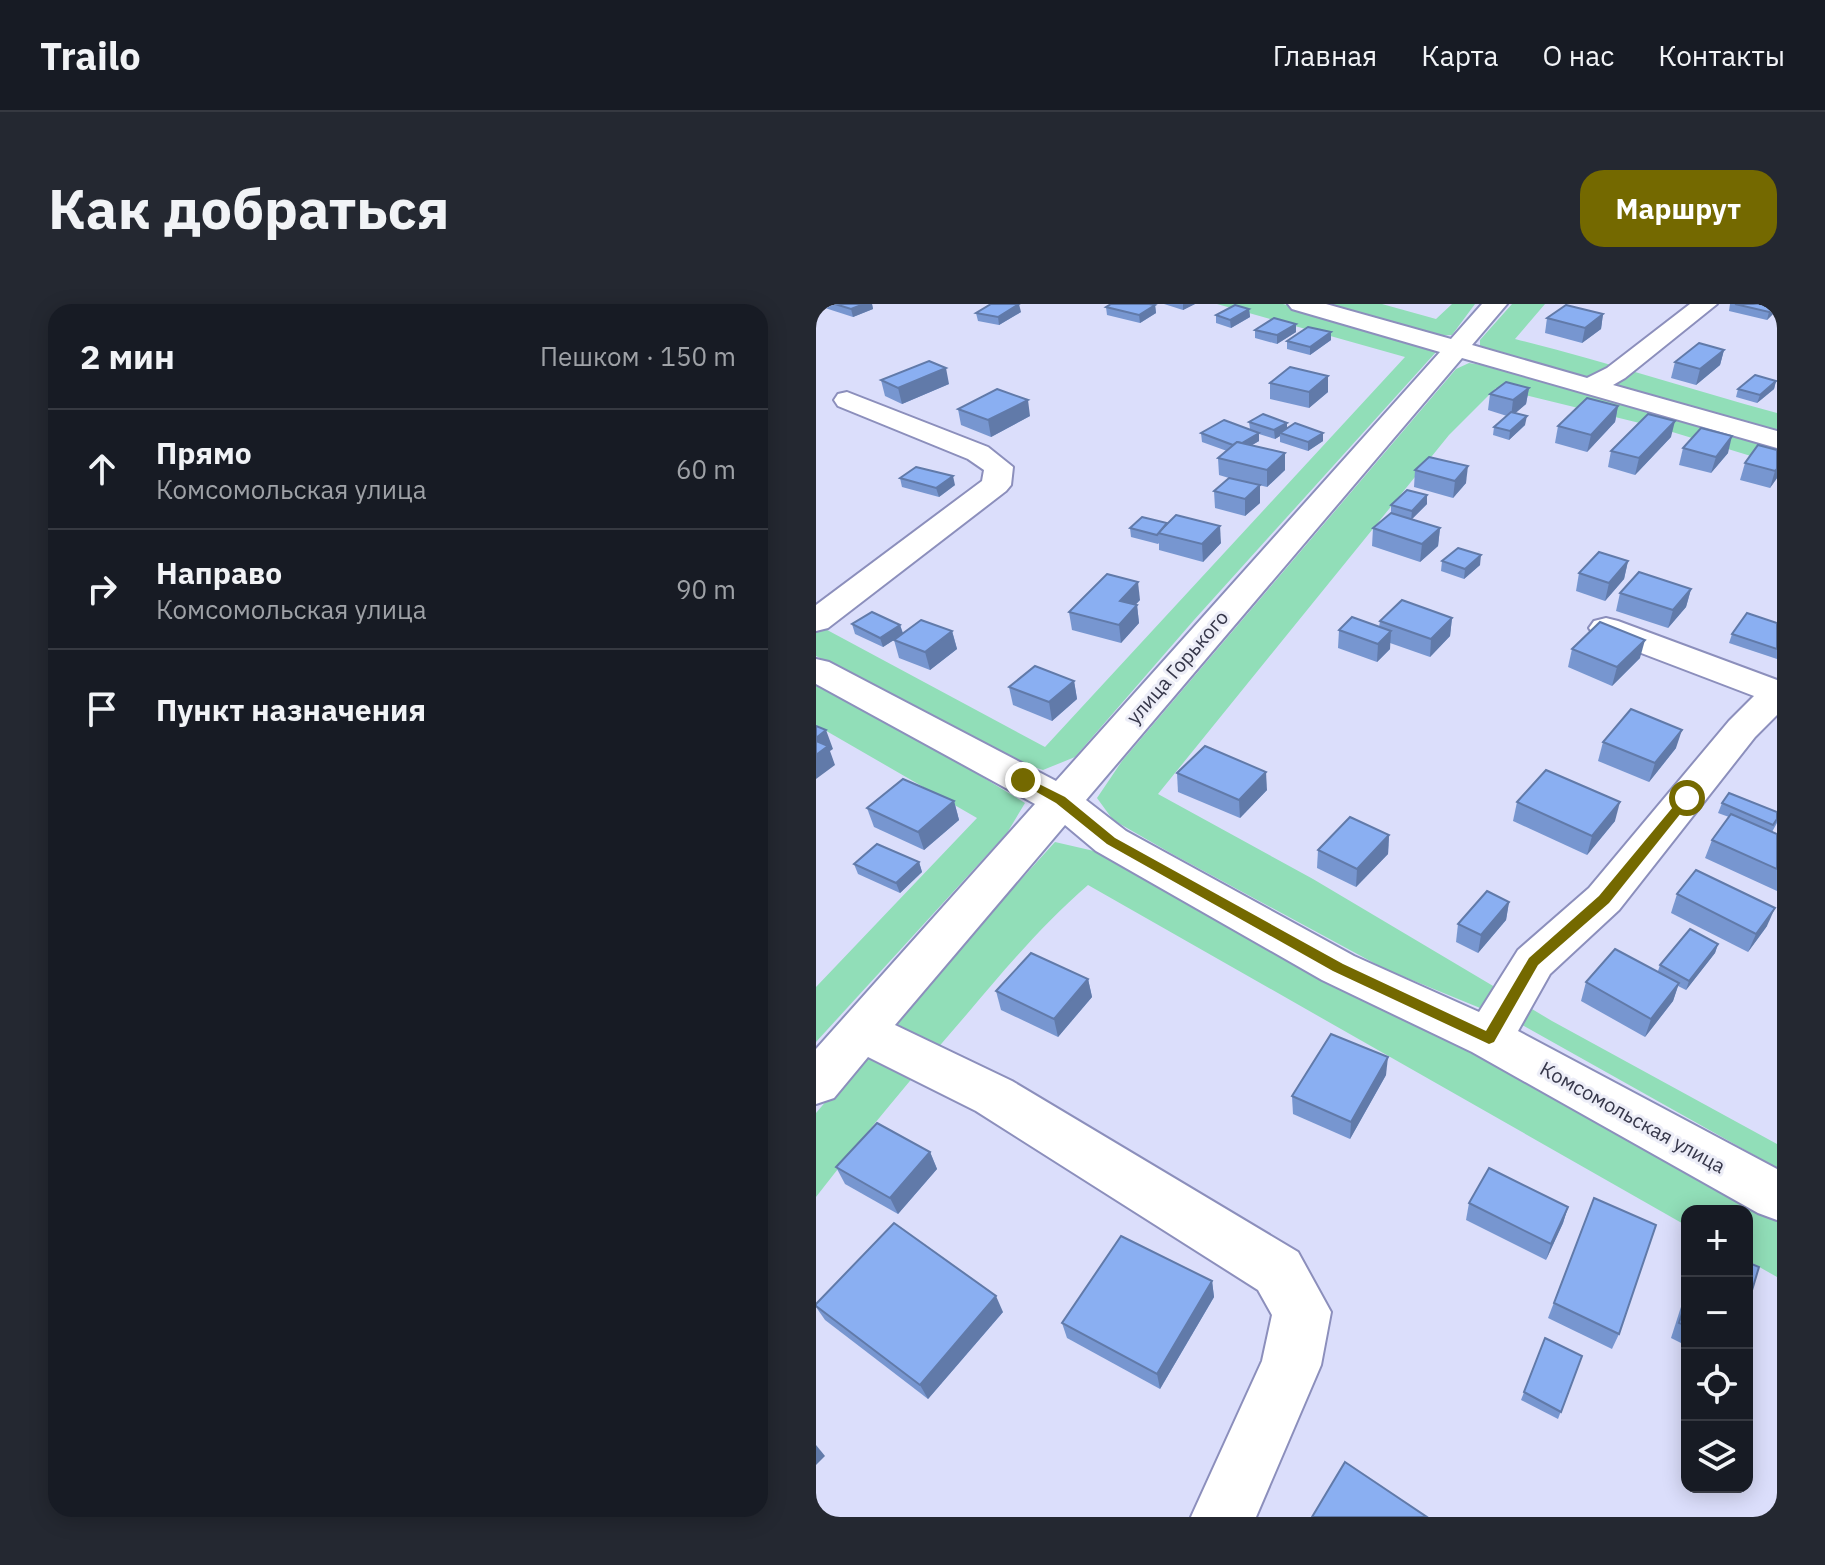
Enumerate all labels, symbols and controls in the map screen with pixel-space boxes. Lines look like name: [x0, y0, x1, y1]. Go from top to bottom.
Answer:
text: Trailo: [40, 31, 141, 80]
text: Главная: [1273, 37, 1377, 74]
text: Карта: [1421, 37, 1498, 74]
text: О нас: [1542, 37, 1614, 74]
text: Контакты: [1658, 37, 1785, 74]
button: Маршрут: [1580, 170, 1777, 247]
text: Как добраться: [48, 172, 449, 244]
text: 2 мин: [80, 334, 175, 378]
text: Пешком · 150 m: [540, 339, 736, 373]
text: Прямо: [156, 433, 252, 472]
icon: ahead: [80, 447, 124, 491]
text: 60 m: [676, 452, 736, 486]
text: Комсомольская улица: [156, 472, 427, 506]
text: Направо: [156, 553, 282, 592]
icon: right: [80, 567, 124, 611]
text: 90 m: [676, 572, 736, 606]
text: Комсомольская улица: [156, 592, 427, 626]
street label: улица Горького: [1120, 604, 1234, 730]
icon: arrive: [80, 687, 124, 731]
text: Пункт назначения: [156, 690, 426, 729]
route end: [1005, 762, 1041, 798]
route start: [1669, 780, 1705, 816]
street label: Комсомольская улица: [1535, 1055, 1731, 1179]
map controls: [1681, 1205, 1753, 1493]
button: +: [1681, 1205, 1753, 1277]
button: −: [1681, 1277, 1753, 1349]
button: locate: [1681, 1349, 1753, 1421]
button: layers: [1681, 1421, 1753, 1493]

